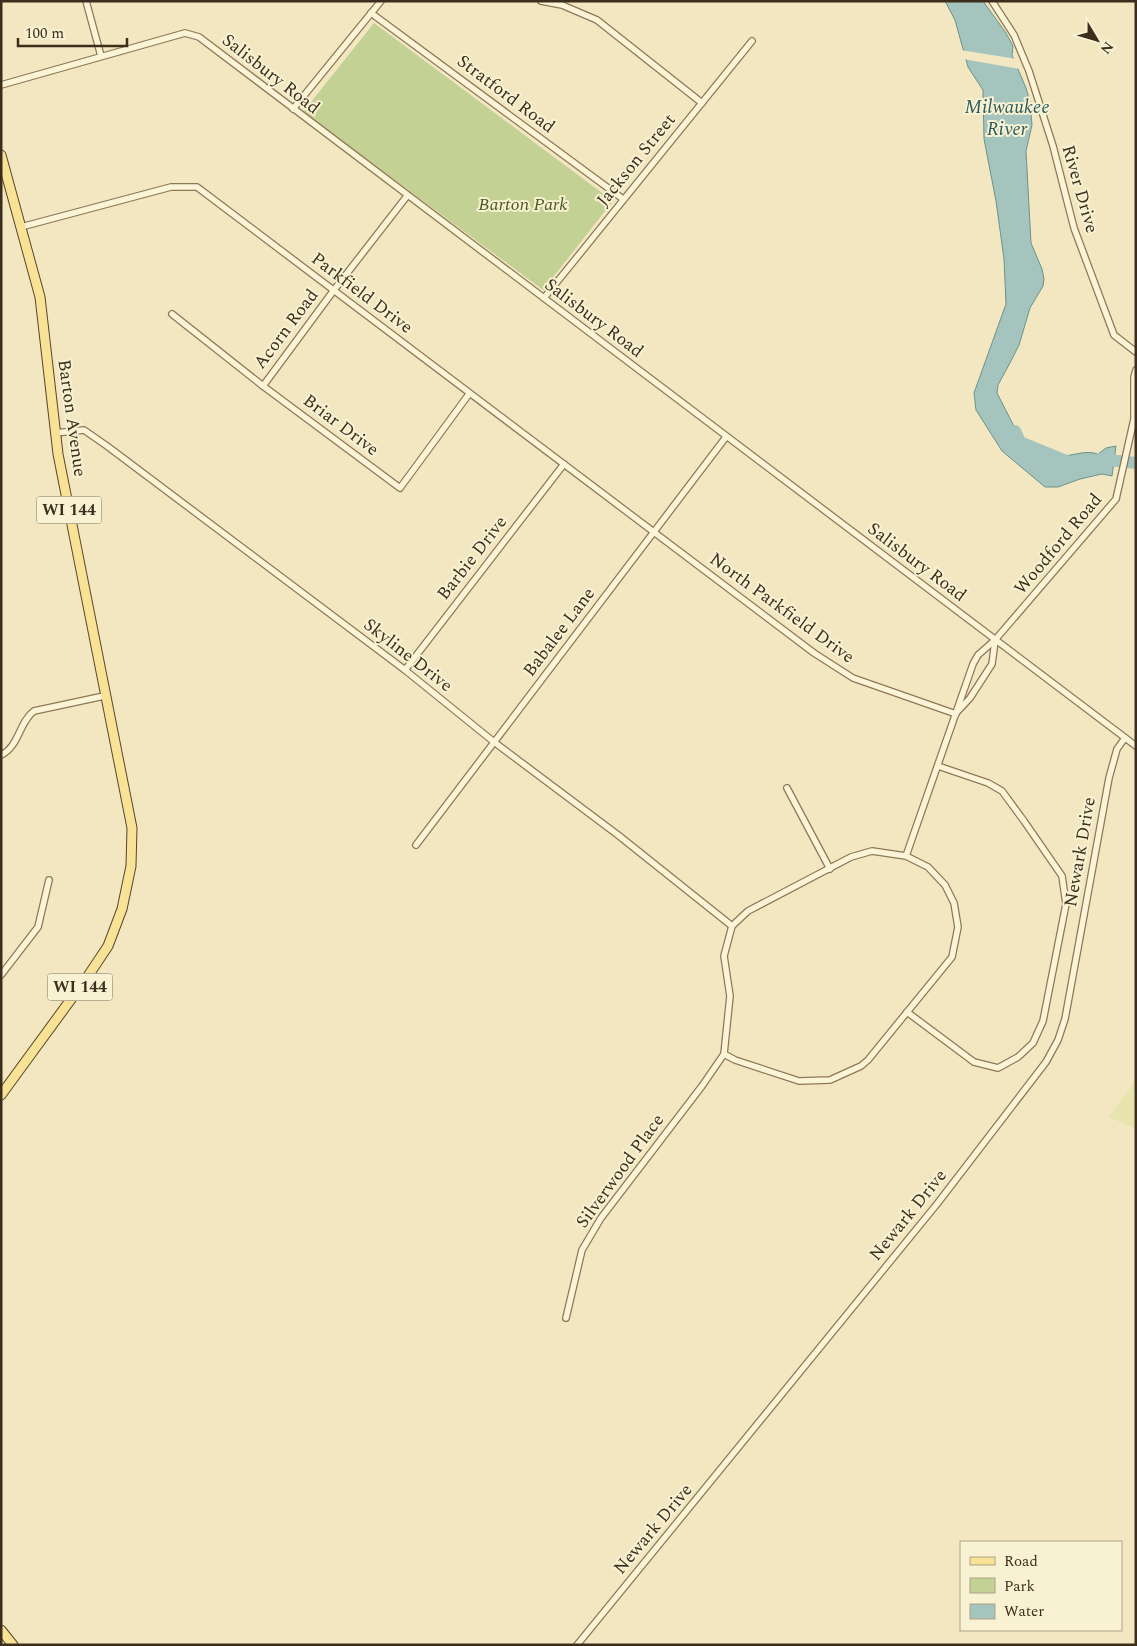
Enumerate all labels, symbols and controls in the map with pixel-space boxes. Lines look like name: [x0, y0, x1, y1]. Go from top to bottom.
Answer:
scale bar: [18, 15, 126, 47]
north arrow: [1072, 15, 1122, 65]
text: 100 m: [25, 22, 64, 45]
street label: Salisbury Road: [216, 27, 326, 121]
text: N: [1095, 37, 1119, 59]
street label: Stratford Road: [451, 48, 561, 140]
water label: Milwaukee River: [964, 93, 1050, 144]
street label: Jackson Street: [590, 107, 682, 213]
street label: River Drive: [1055, 142, 1105, 236]
park label: Barton Park: [478, 191, 568, 218]
street label: Parkfield Drive: [305, 246, 419, 340]
street label: Salisbury Road: [539, 272, 649, 364]
street label: Acorn Road: [247, 283, 325, 375]
street label: Barton Avenue: [50, 358, 94, 478]
street label: Briar Drive: [297, 387, 385, 463]
street label: Woodford Road: [1007, 487, 1109, 601]
road number: WI 144: [36, 496, 102, 524]
street label: Barbie Drive: [430, 510, 514, 606]
street label: Salisbury Road: [862, 516, 972, 608]
street label: North Parkfield Drive: [704, 546, 860, 670]
street label: Babalee Lane: [516, 582, 602, 682]
street label: Skyline Drive: [358, 611, 458, 699]
street label: Newark Drive: [1057, 795, 1103, 909]
road number: WI 144: [48, 974, 112, 1000]
street label: Silverwood Place: [569, 1108, 671, 1234]
street label: Newark Drive: [863, 1163, 953, 1267]
street label: Newark Drive: [607, 1478, 699, 1580]
legend: [960, 1541, 1122, 1631]
text: Road: [1004, 1550, 1038, 1573]
text: Park: [1004, 1575, 1035, 1598]
text: Water: [1004, 1600, 1044, 1623]

